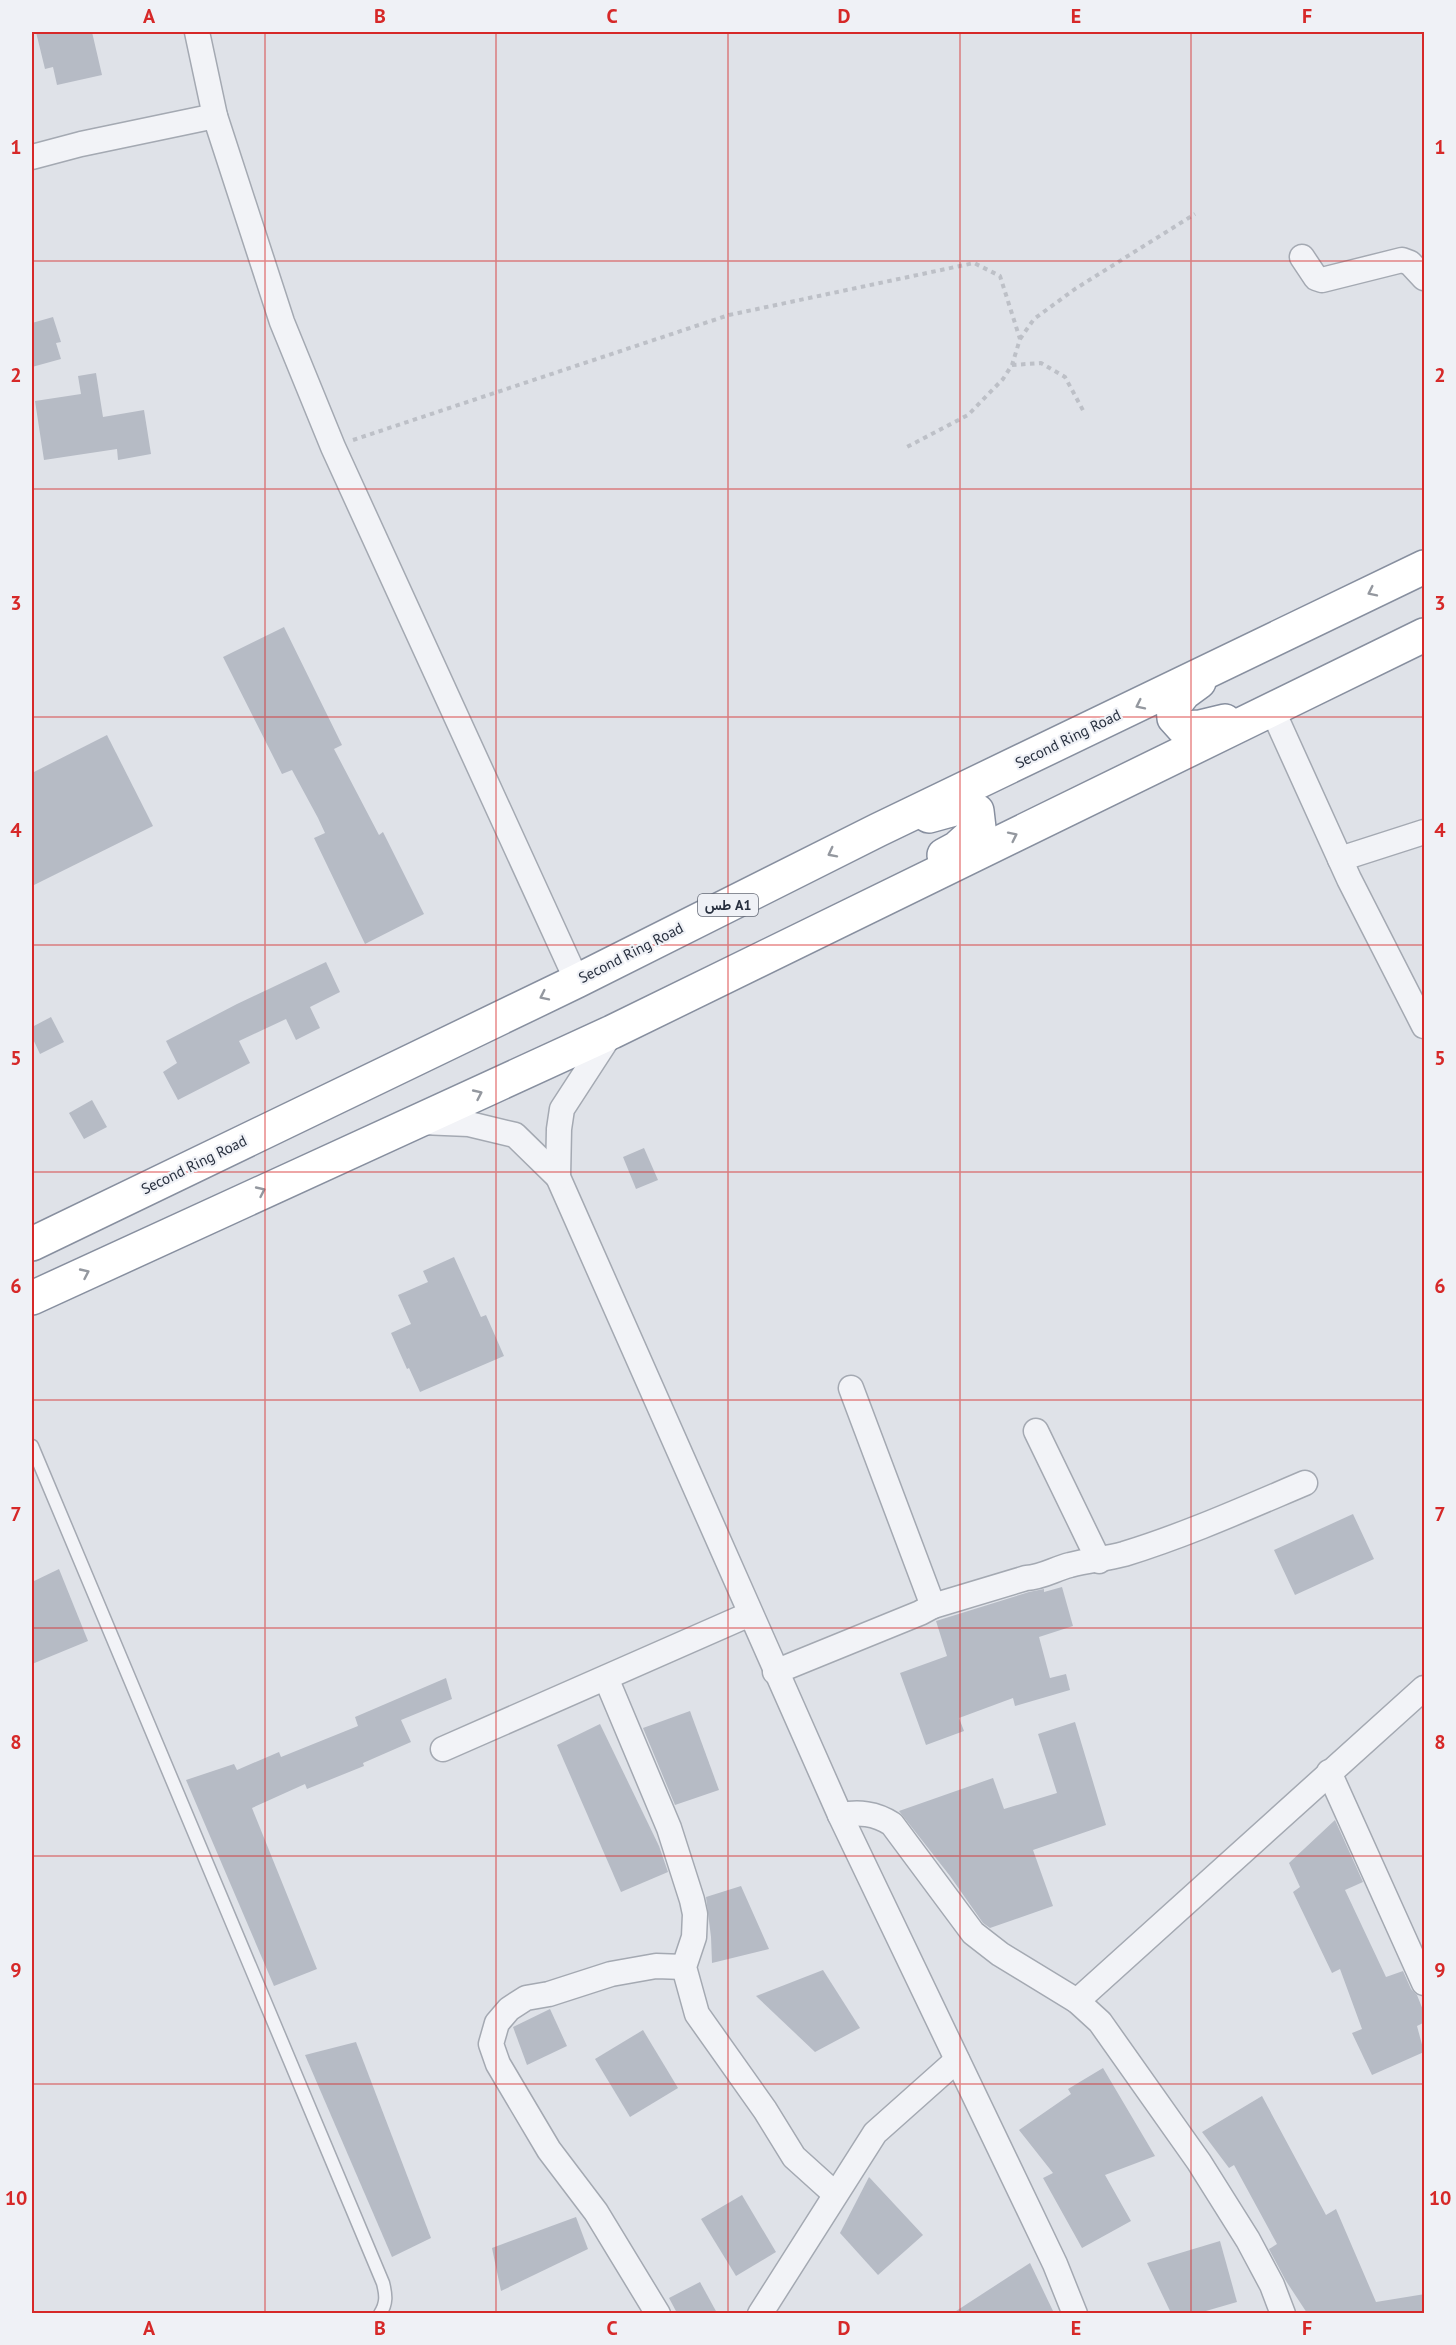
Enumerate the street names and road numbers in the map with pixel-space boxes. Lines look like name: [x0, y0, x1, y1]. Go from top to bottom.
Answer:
street label: Second Ring Road: [1012, 705, 1124, 772]
road number: طس A1: [698, 894, 758, 916]
street label: Second Ring Road: [575, 918, 686, 987]
street label: Second Ring Road: [138, 1131, 250, 1198]

